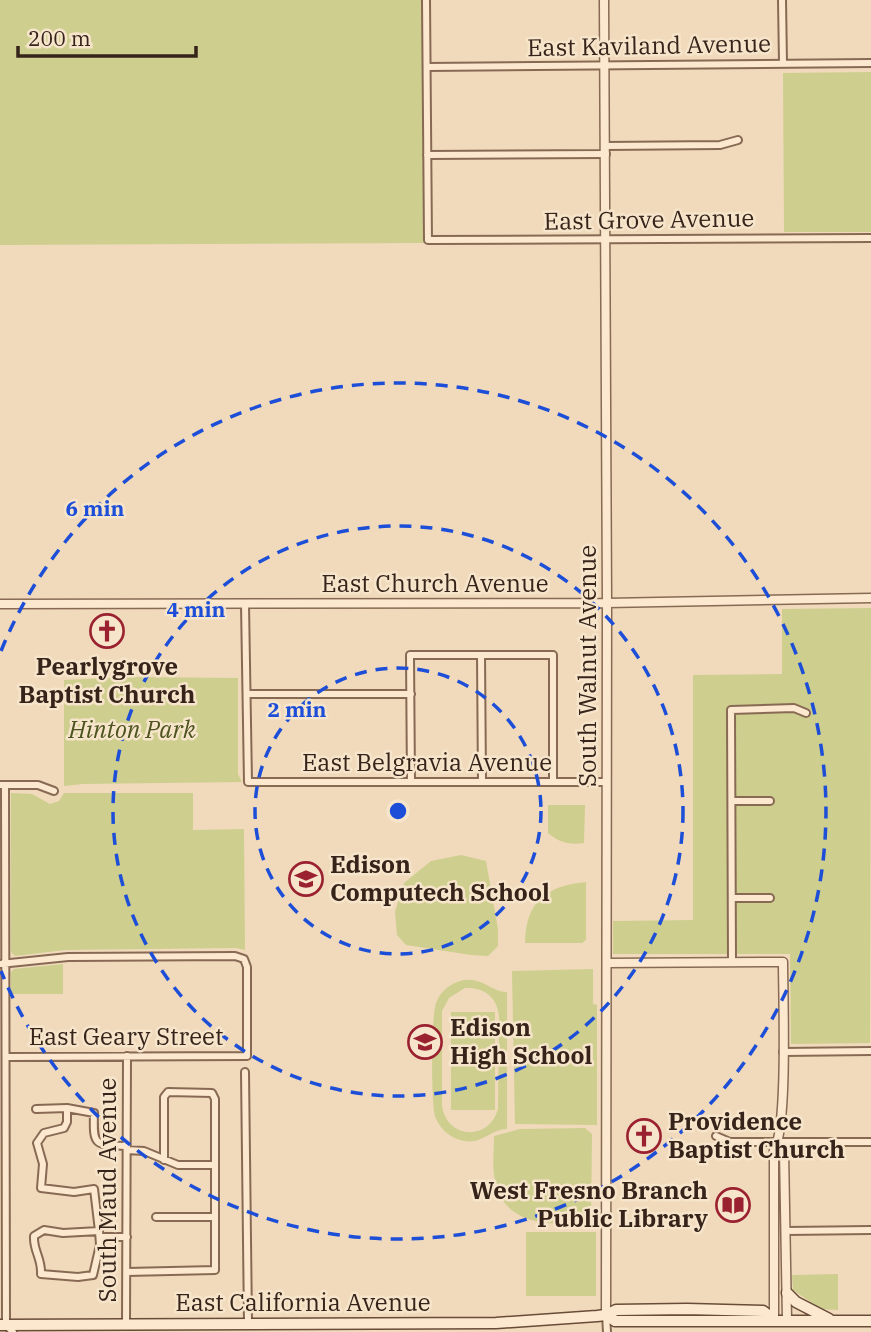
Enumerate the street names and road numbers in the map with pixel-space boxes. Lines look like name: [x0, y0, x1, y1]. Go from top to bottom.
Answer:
street label: East Kaviland Avenue: [527, 27, 771, 63]
street label: East Grove Avenue: [543, 201, 755, 237]
street label: South Walnut Avenue: [571, 545, 603, 787]
street label: East Church Avenue: [321, 567, 549, 599]
street label: East Belgravia Avenue: [302, 746, 552, 778]
street label: East Geary Street: [29, 1020, 223, 1052]
street label: South Maud Avenue: [91, 1078, 123, 1302]
street label: East California Avenue: [175, 1286, 431, 1318]

